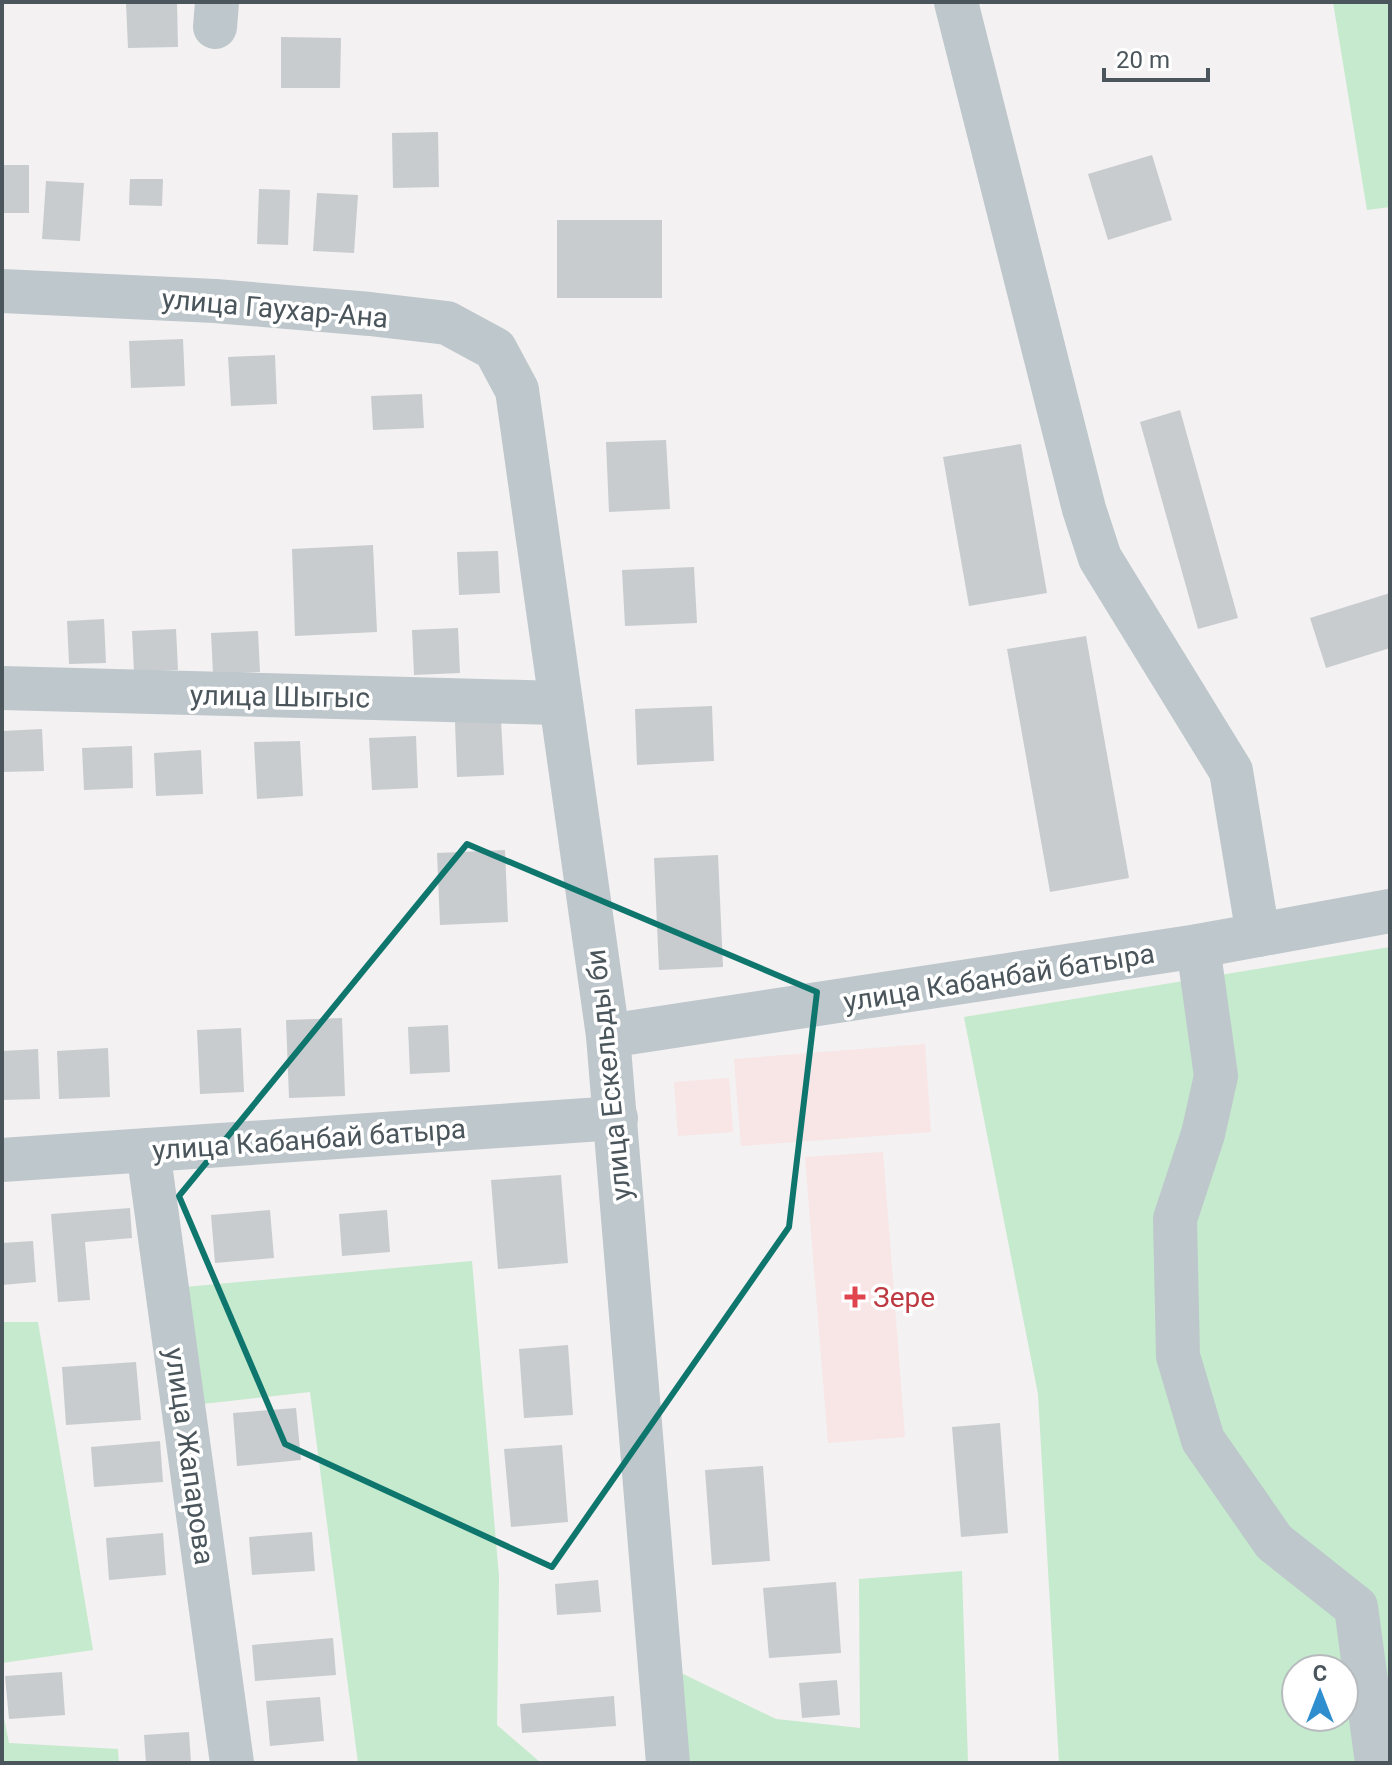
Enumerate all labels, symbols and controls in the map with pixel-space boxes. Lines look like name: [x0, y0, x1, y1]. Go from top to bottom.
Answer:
scale bar: [1104, 32, 1208, 82]
text: 20 m: [1116, 46, 1170, 74]
street label: улица Гаухар-Ана: [160, 282, 389, 335]
street label: улица Шыгыс: [190, 678, 370, 715]
street label: улица Кабанбай батыра: [841, 937, 1157, 1018]
street label: улица Ескельды би: [579, 948, 638, 1202]
street label: улица Кабанбай батыра: [151, 1112, 467, 1167]
place label: Зере: [873, 1281, 935, 1314]
marker: Зере: [844, 1286, 866, 1308]
street label: улица Жапарова: [158, 1345, 221, 1567]
north arrow: [1280, 1653, 1360, 1733]
text: С: [1313, 1661, 1327, 1686]

